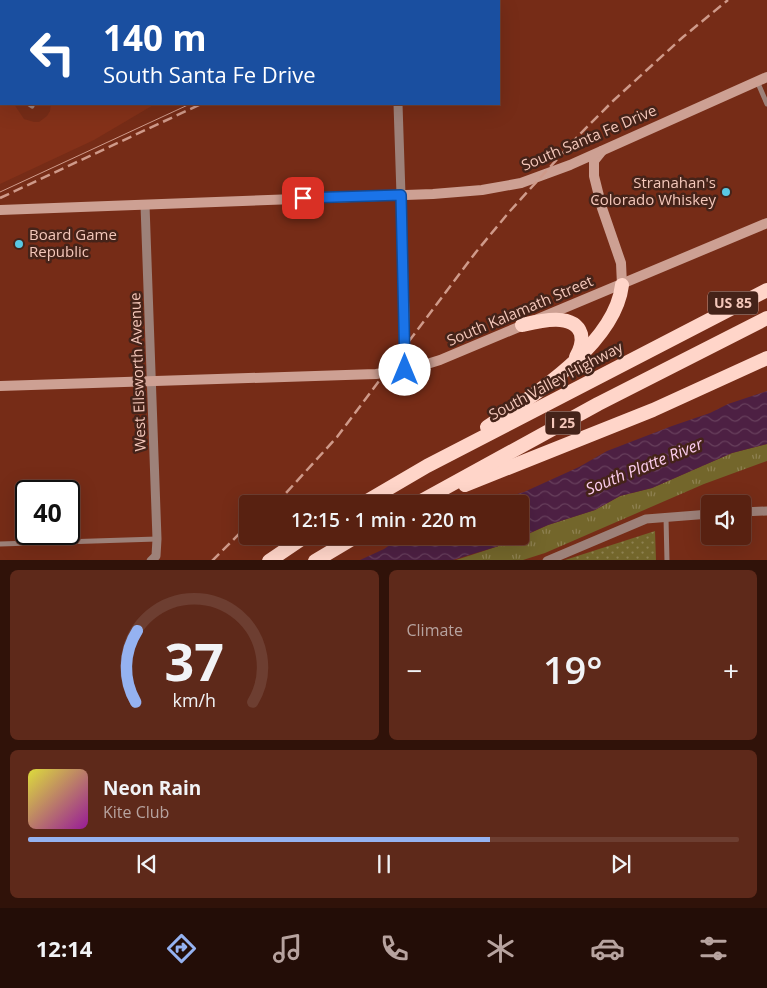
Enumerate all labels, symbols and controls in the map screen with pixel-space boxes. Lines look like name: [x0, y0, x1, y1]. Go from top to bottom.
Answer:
text: 140 m: [103, 14, 207, 61]
icon: left: [20, 20, 85, 85]
text: South Santa Fe Drive: [103, 59, 316, 89]
street label: South Santa Fe Drive: [518, 100, 659, 175]
place label: Stranahan's Colorado Whiskey: [590, 172, 716, 209]
pin: [282, 177, 324, 219]
icon: arrive: [289, 184, 317, 212]
marker: Stranahan's Colorado Whiskey: [720, 186, 732, 198]
place label: Board Game Republic: [29, 224, 117, 261]
marker: Board Game Republic: [13, 238, 25, 250]
street label: South Kalamath Street: [443, 270, 596, 350]
street label: West Ellsworth Avenue: [124, 292, 150, 452]
road number: US 85: [708, 292, 758, 314]
street label: South Valley Highway: [485, 336, 627, 424]
position arrow: [378, 343, 430, 395]
road number: I 25: [546, 412, 580, 434]
water label: South Platte River: [582, 432, 707, 500]
speed limit sign: 40: [15, 480, 80, 545]
map controls: [701, 495, 751, 545]
button: sound: [701, 495, 751, 545]
text: 12:15 · 1 min · 220 m: [291, 507, 477, 533]
text: Climate: [407, 619, 463, 641]
text: 37: [165, 625, 224, 696]
text: 19°: [543, 643, 603, 695]
text: −: [407, 651, 423, 689]
text: +: [723, 651, 739, 689]
text: km/h: [173, 688, 216, 712]
text: Neon Rain: [103, 775, 201, 801]
text: Kite Club: [103, 801, 169, 823]
icon: previous: [133, 850, 161, 878]
icon: pause: [370, 850, 398, 878]
icon: next: [607, 850, 635, 878]
icon: directions: [164, 931, 199, 966]
icon: music: [270, 931, 305, 966]
icon: phone: [377, 931, 412, 966]
icon: climate: [483, 931, 518, 966]
icon: car: [590, 931, 625, 966]
icon: filters: [696, 931, 731, 966]
text: 12:14: [36, 933, 92, 963]

